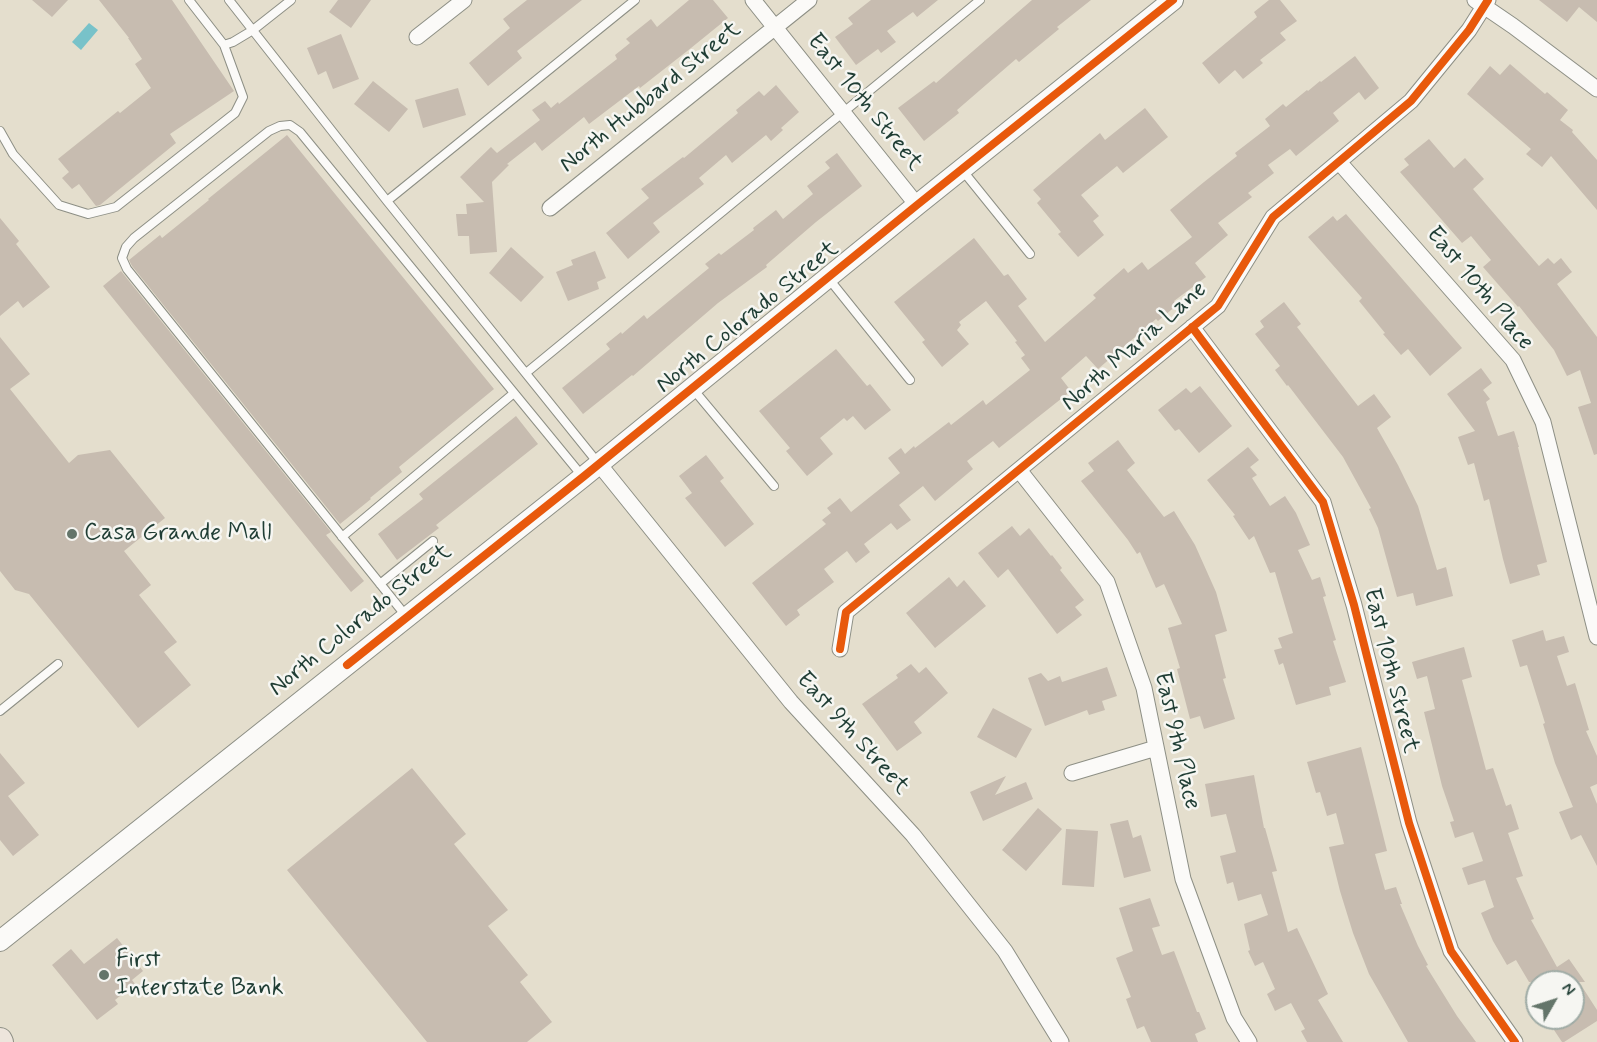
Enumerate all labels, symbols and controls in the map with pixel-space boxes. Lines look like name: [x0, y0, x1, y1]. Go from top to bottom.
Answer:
street label: North Hubbard Street: [555, 16, 747, 180]
street label: East 10th Street: [800, 28, 928, 178]
street label: East 10th Place: [1419, 221, 1539, 357]
street label: North Colorado Street: [651, 236, 845, 400]
street label: North Maria Lane: [1056, 276, 1214, 418]
place label: Casa Grande Mall: [84, 520, 272, 548]
marker: Casa Grande Mall: [65, 527, 79, 541]
street label: North Colorado Street: [264, 539, 458, 703]
street label: East 10th Street: [1356, 586, 1424, 756]
street label: East 9th Street: [789, 666, 915, 802]
street label: East 9th Place: [1146, 669, 1206, 813]
place label: First Interstate Bank: [116, 947, 284, 1003]
marker: First Interstate Bank: [97, 968, 111, 982]
north arrow: [1525, 970, 1585, 1030]
text: N: [1556, 979, 1579, 1000]

